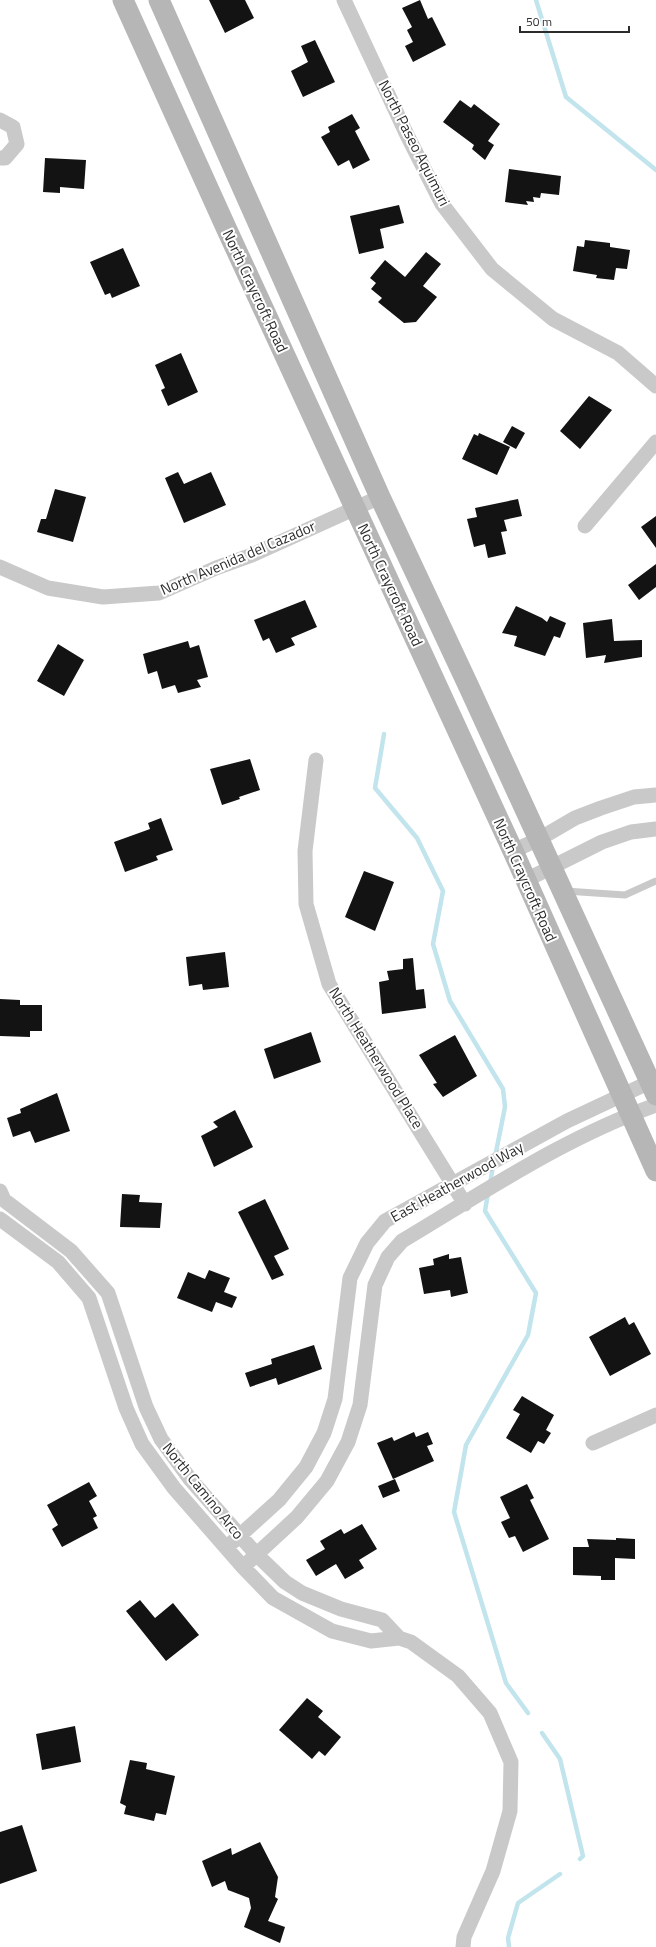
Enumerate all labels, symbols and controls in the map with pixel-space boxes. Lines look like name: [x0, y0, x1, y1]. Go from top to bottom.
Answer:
scale bar: [520, 8, 629, 34]
text: 50 m: [526, 12, 552, 31]
street label: North Paseo Aquimuri: [373, 76, 456, 210]
street label: North Craycroft Road: [217, 226, 294, 356]
street label: North Avenida del Cazador: [157, 514, 319, 601]
street label: North Craycroft Road: [352, 520, 429, 650]
street label: North Craycroft Road: [488, 814, 563, 945]
street label: North Heatherwood Place: [323, 982, 429, 1133]
street label: East Heatherwood Way: [386, 1135, 527, 1228]
street label: North Camino Arco: [157, 1437, 250, 1544]

